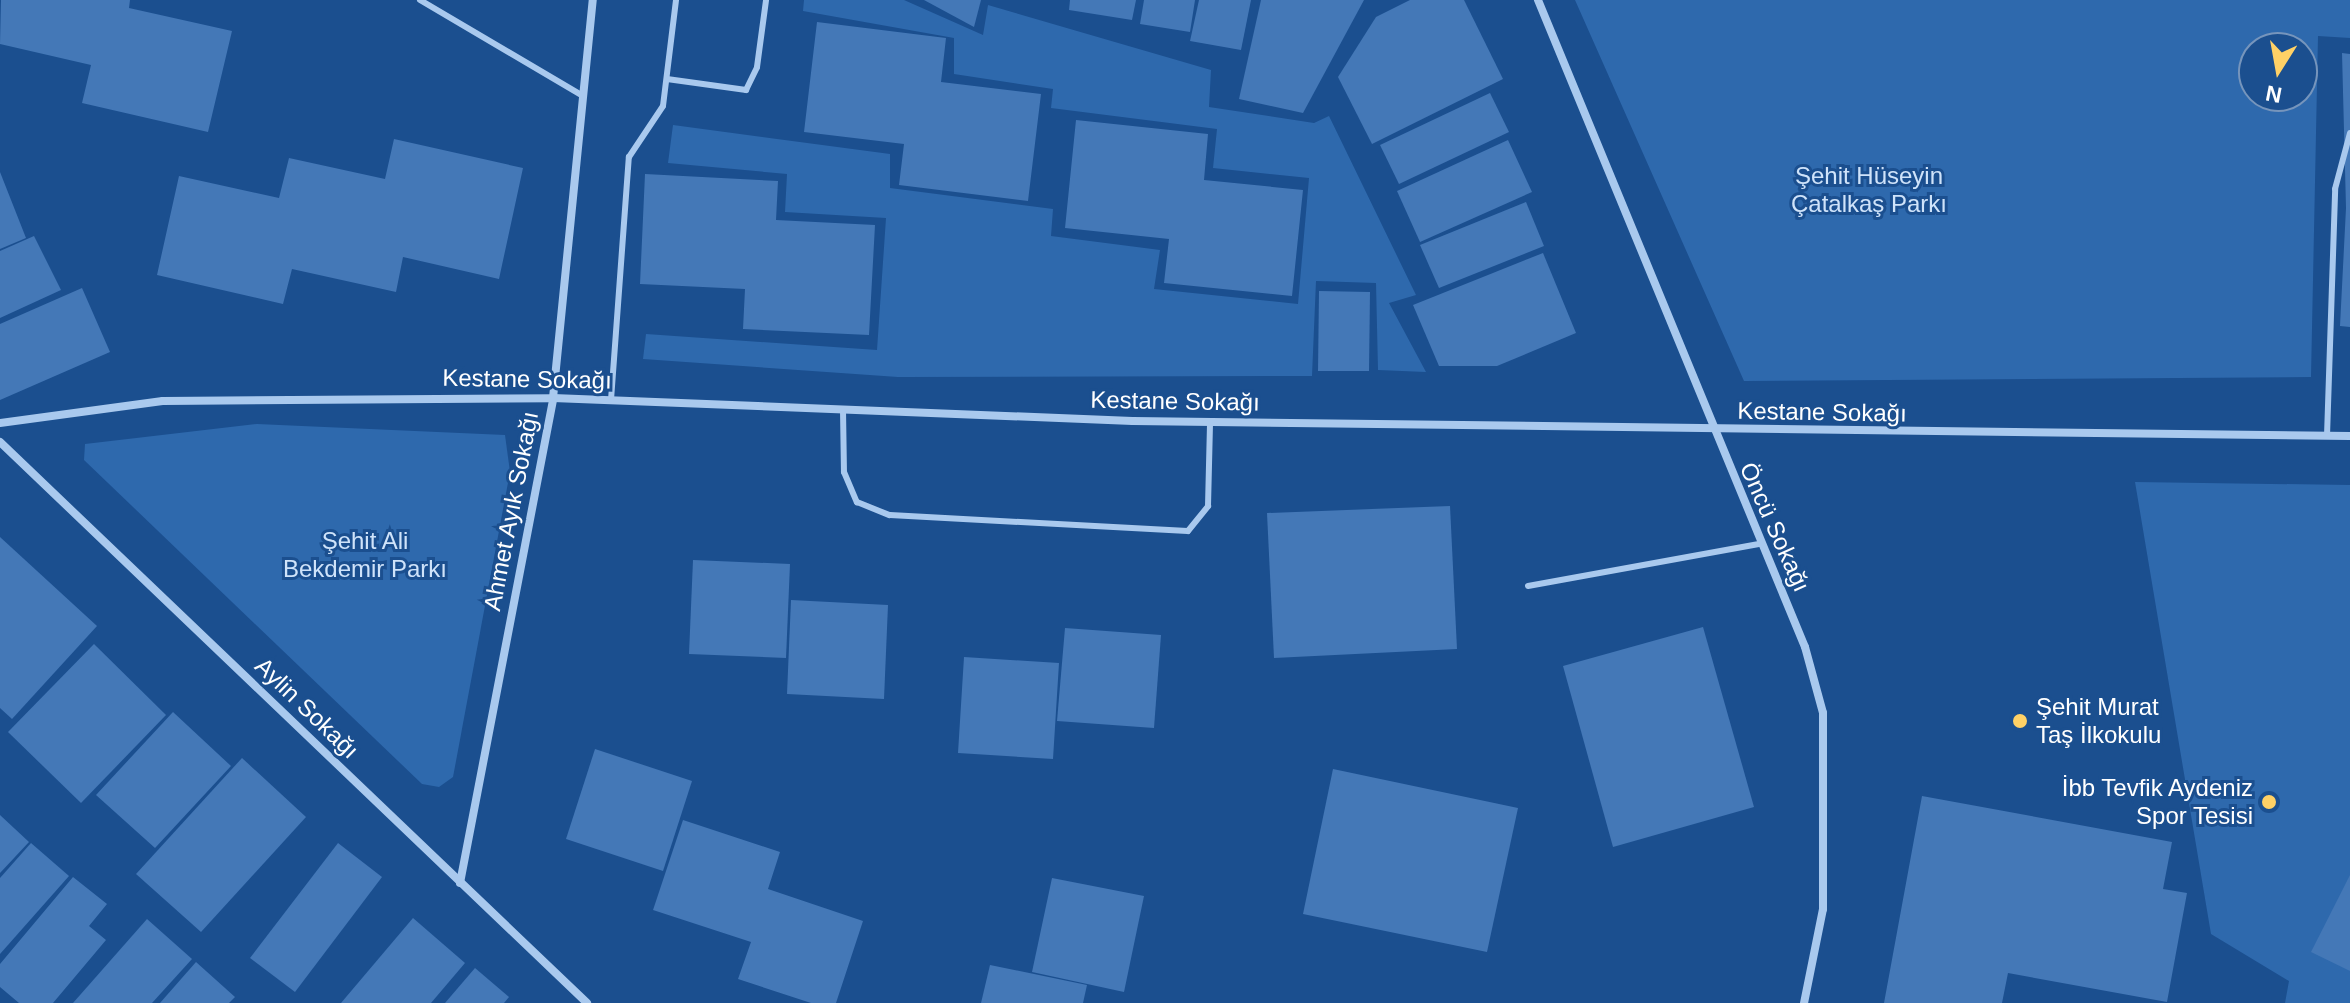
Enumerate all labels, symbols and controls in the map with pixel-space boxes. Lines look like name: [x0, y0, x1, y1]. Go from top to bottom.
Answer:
north arrow: [2238, 32, 2318, 112]
text: N: [2264, 80, 2284, 108]
park label: Şehit Hüseyin Çatalkaş Parkı: [1791, 162, 1947, 218]
street label: Kestane Sokağı: [442, 363, 612, 395]
street label: Kestane Sokağı: [1090, 385, 1260, 417]
street label: Kestane Sokağı: [1737, 396, 1907, 428]
street label: Ahmet Ayık Sokağı: [477, 408, 545, 614]
street label: Öncü Sokağı: [1734, 458, 1816, 596]
park label: Şehit Ali Bekdemir Parkı: [283, 527, 447, 583]
street label: Aylin Sokağı: [249, 651, 365, 765]
place label: Şehit Murat Taş İlkokulu: [2036, 693, 2161, 749]
marker: Şehit Murat Taş İlkokulu: [2011, 712, 2029, 730]
place label: İbb Tevfik Aydeniz Spor Tesisi: [2060, 774, 2253, 830]
marker: İbb Tevfik Aydeniz Spor Tesisi: [2260, 793, 2278, 811]

